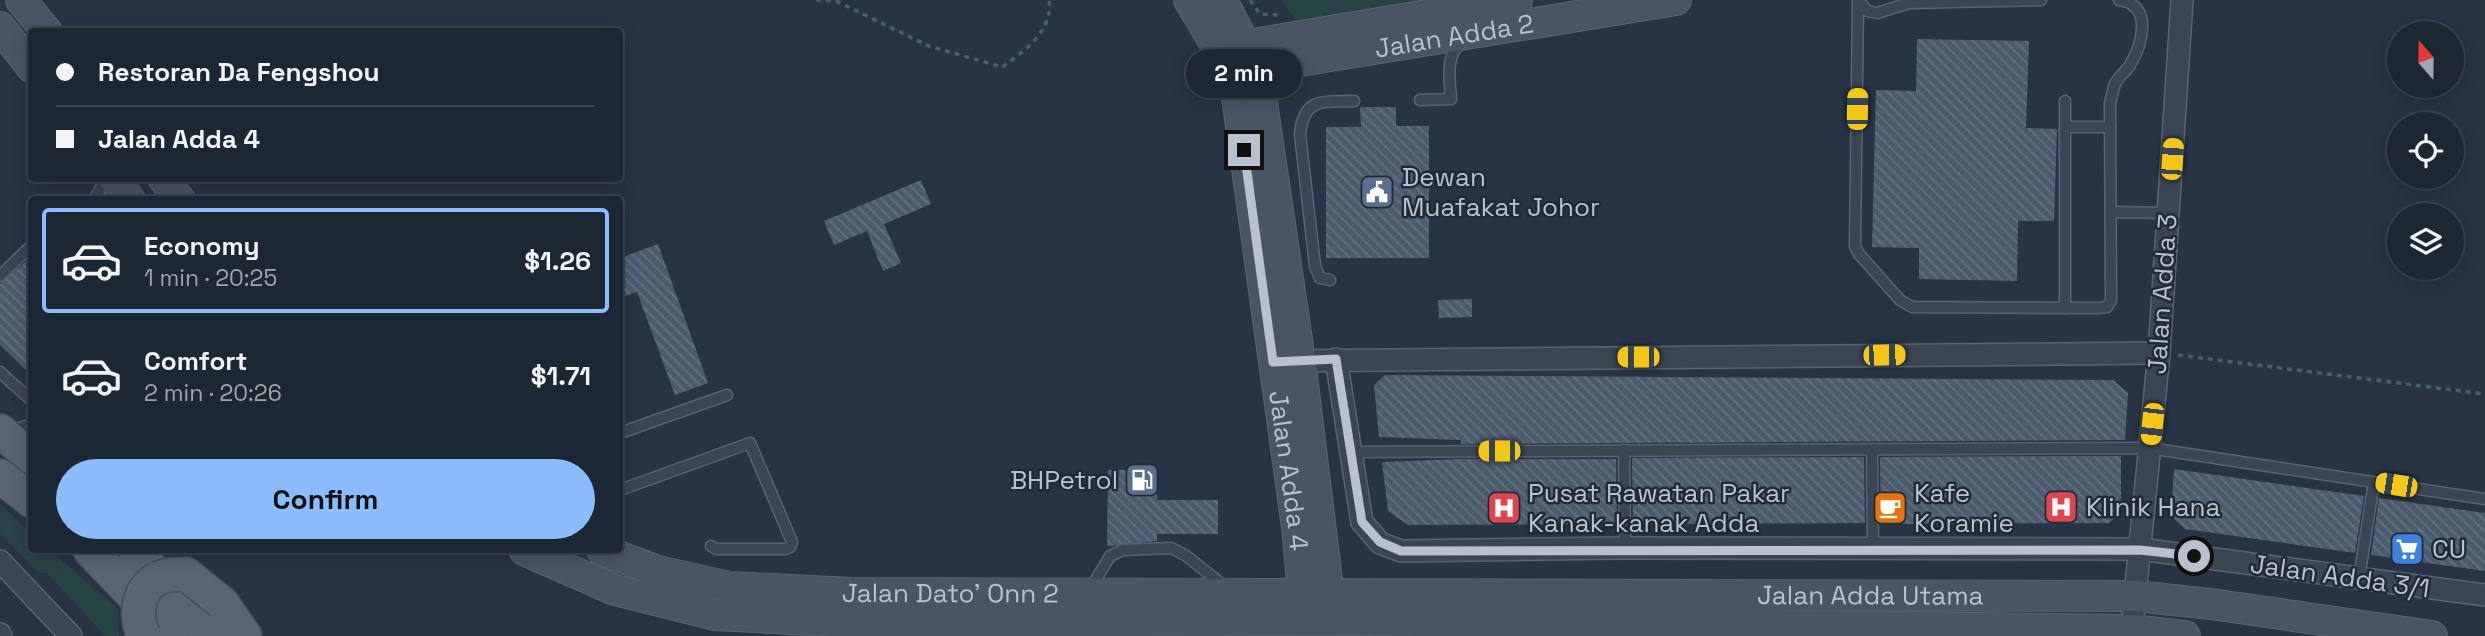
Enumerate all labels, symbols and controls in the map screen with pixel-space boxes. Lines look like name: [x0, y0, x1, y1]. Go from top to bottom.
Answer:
street label: Jalan Adda 2: [1372, 6, 1536, 66]
north arrow: [2387, 21, 2464, 98]
map controls: [2387, 21, 2464, 280]
callout: 2 min: [1186, 48, 1302, 97]
text: Restoran Da Fengshou: [98, 55, 380, 89]
text: 2 min: [1214, 58, 1274, 88]
car: [1847, 88, 1868, 130]
button: locate: [2387, 112, 2464, 189]
text: Jalan Adda 4: [98, 122, 260, 156]
route end: [1228, 134, 1260, 166]
car: [2161, 137, 2184, 181]
place label: Dewan Muafakat Johor: [1402, 160, 1600, 224]
public building icon: Dewan Muafakat Johor: [1358, 173, 1396, 211]
button: layers: [2387, 203, 2464, 280]
street label: Jalan Adda 3: [2139, 213, 2185, 375]
icon: car: [60, 229, 123, 292]
text: Economy: [144, 229, 260, 263]
text: $1.26: [524, 244, 591, 278]
text: 1 min · 20:25: [144, 263, 277, 293]
icon: car: [60, 344, 123, 407]
text: Comfort: [144, 344, 247, 378]
car: [1863, 344, 1906, 366]
car: [1618, 347, 1660, 368]
text: $1.71: [531, 359, 591, 393]
text: 2 min · 20:26: [144, 378, 282, 408]
street label: Jalan Adda 4: [1261, 388, 1316, 552]
car: [2140, 402, 2165, 446]
car: [1479, 441, 1521, 462]
button: Confirm: [56, 459, 595, 539]
fuel station icon: BHPetrol: [1123, 461, 1161, 499]
place label: BHPetrol: [1010, 463, 1118, 497]
car: [2374, 471, 2419, 499]
place label: Pusat Rawatan Pakar Kanak-kanak Adda: [1528, 476, 1790, 540]
place label: Kafe Koramie: [1914, 476, 2014, 540]
hospital icon: Klinik Hana: [2042, 488, 2080, 526]
hospital icon: Pusat Rawatan Pakar Kanak-kanak Adda: [1485, 489, 1523, 527]
cafe icon: Kafe Koramie: [1871, 489, 1909, 527]
place label: Klinik Hana: [2086, 490, 2221, 524]
supermarket icon: CU: [2388, 530, 2426, 568]
place label: CU: [2432, 532, 2466, 566]
route start: [2178, 540, 2210, 572]
street label: Jalan Adda 3/1: [2248, 547, 2432, 605]
street label: Jalan Dato' Onn 2: [841, 576, 1059, 610]
street label: Jalan Adda Utama: [1757, 578, 1984, 613]

